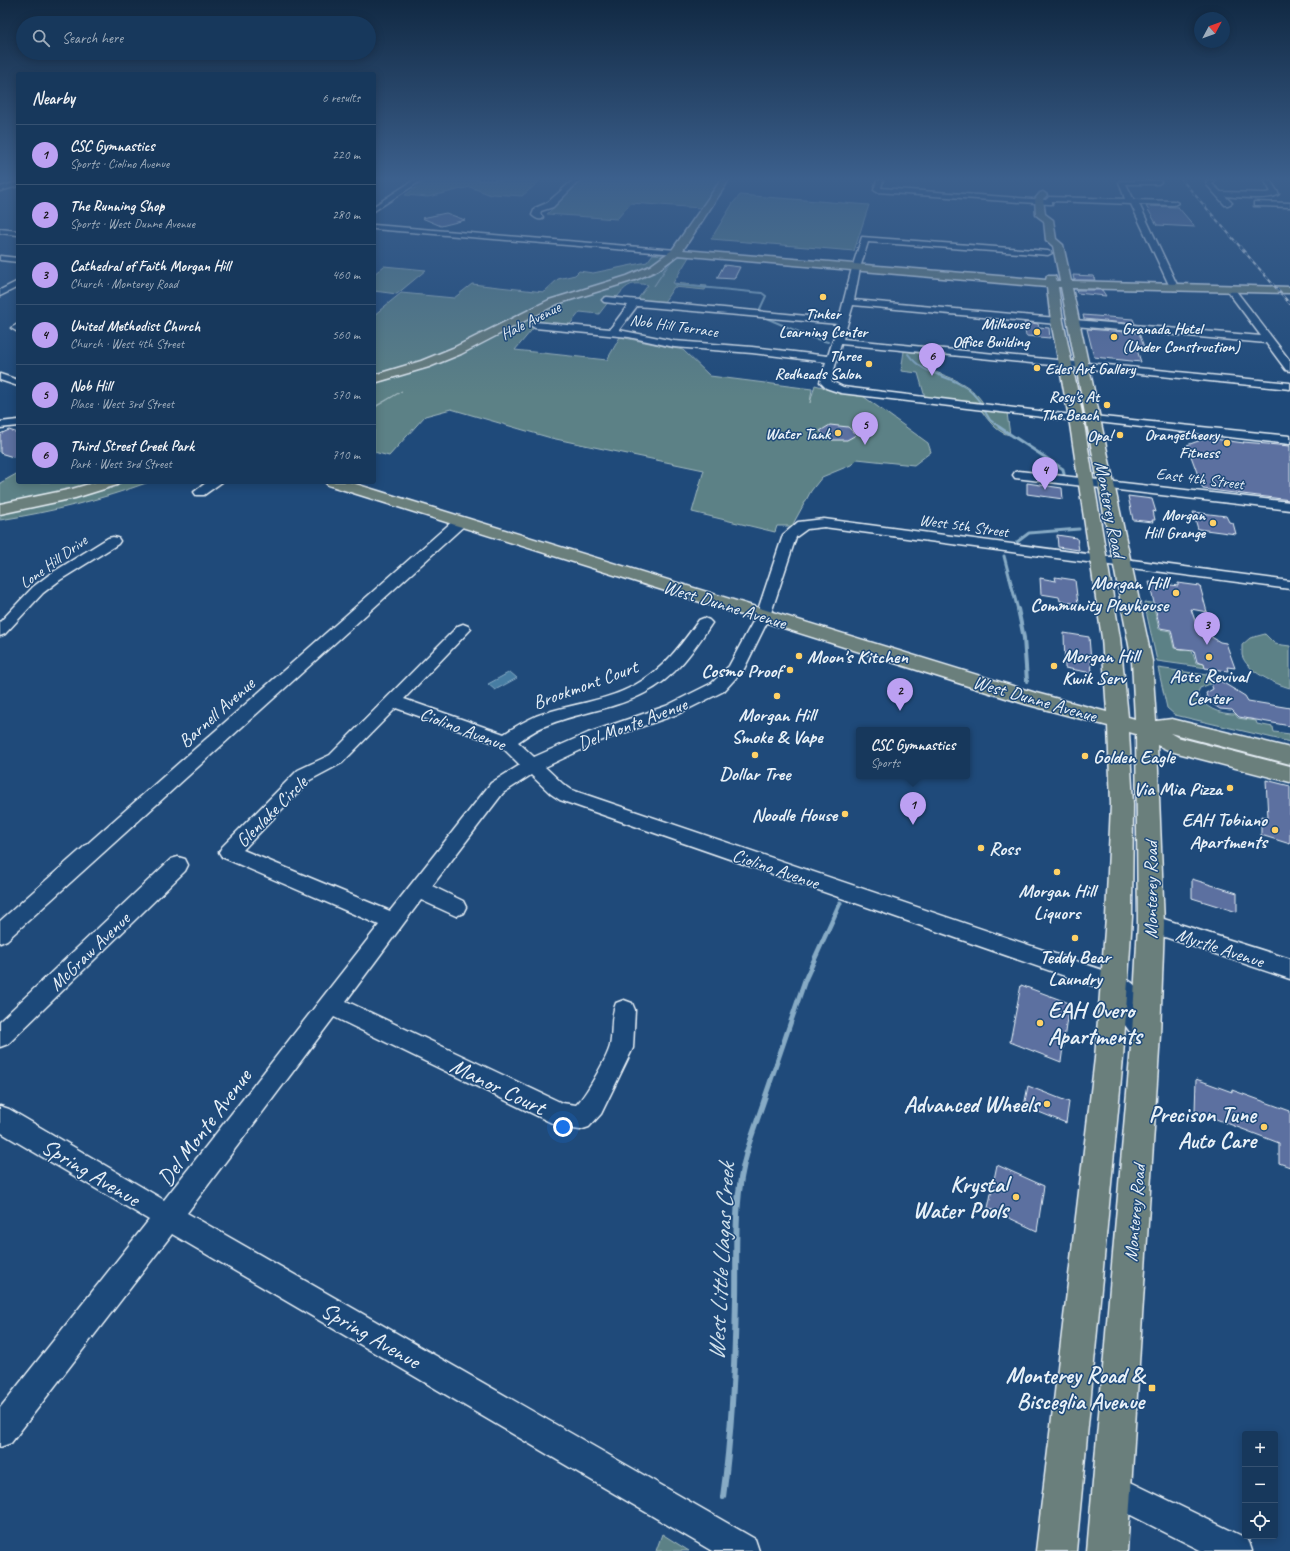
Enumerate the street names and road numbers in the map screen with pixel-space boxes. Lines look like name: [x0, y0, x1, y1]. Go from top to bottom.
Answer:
street label: Hale Avenue: [497, 296, 565, 344]
street label: Nob Hill Terrace: [629, 310, 721, 342]
street label: Monterey Road: [1089, 459, 1132, 563]
street label: East 4th Street: [1155, 464, 1247, 495]
street label: West 5th Street: [918, 510, 1011, 542]
street label: Lone Hill Drive: [16, 530, 93, 593]
street label: West Dunne Avenue: [660, 575, 791, 636]
street label: Brookmont Court: [530, 654, 643, 715]
street label: West Dunne Avenue: [970, 670, 1101, 729]
street label: Barnell Avenue: [174, 671, 261, 753]
street label: Del Monte Avenue: [574, 691, 692, 756]
street label: Ciolino Avenue: [417, 702, 510, 757]
street label: Glenlake Circle: [231, 769, 314, 853]
street label: Monterey Road: [1139, 838, 1163, 939]
street label: Ciolino Avenue: [729, 843, 824, 895]
street label: McGraw Avenue: [44, 906, 136, 996]
street label: Myrtle Avenue: [1173, 923, 1268, 974]
street label: Manor Court: [445, 1051, 552, 1123]
street label: Del Monte Avenue: [151, 1062, 259, 1192]
street label: Spring Avenue: [36, 1132, 146, 1214]
street label: Monterey Road: [1119, 1160, 1151, 1263]
street label: Spring Avenue: [316, 1295, 427, 1376]

